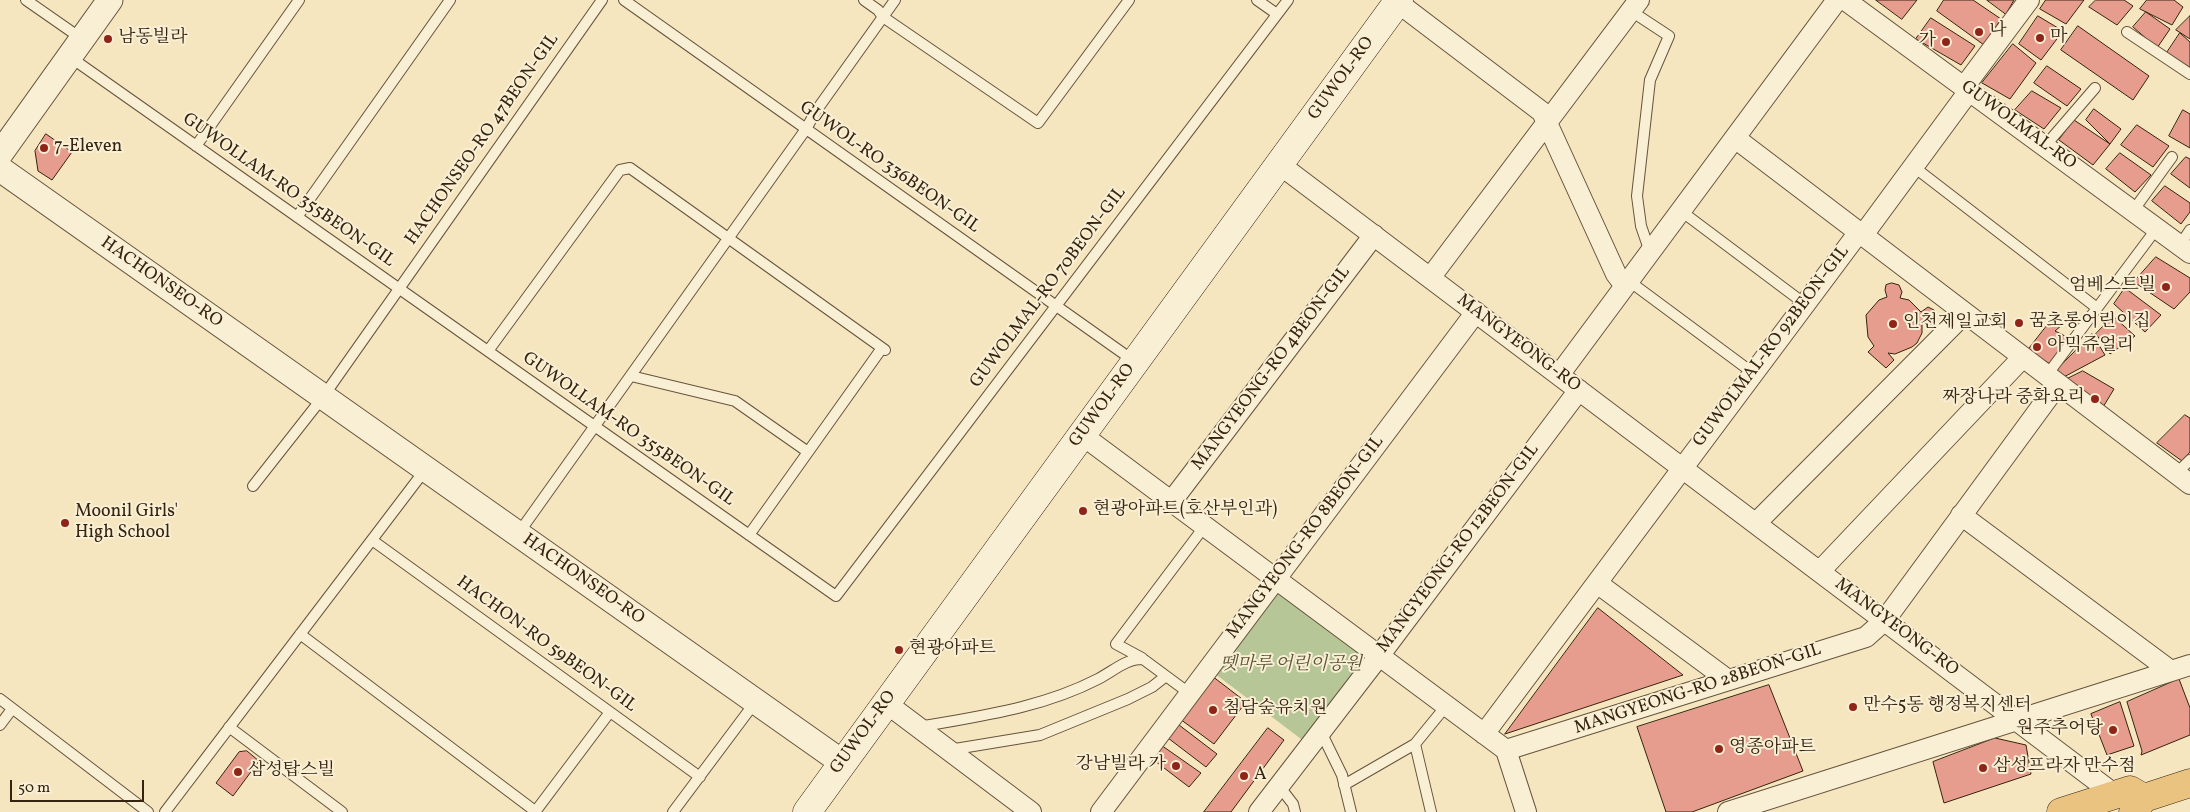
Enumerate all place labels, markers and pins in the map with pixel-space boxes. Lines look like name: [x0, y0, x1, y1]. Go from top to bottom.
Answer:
place label: 나: [1989, 21, 2006, 43]
marker: 나: [1973, 26, 1985, 38]
place label: 마: [2050, 27, 2067, 49]
place label: 남동빌라: [118, 28, 188, 50]
place label: 가: [1919, 31, 1936, 53]
marker: 마: [2034, 32, 2046, 44]
marker: 남동빌라: [102, 33, 114, 45]
marker: 가: [1940, 36, 1952, 48]
place label: 7-Eleven: [54, 137, 122, 159]
marker: 7-Eleven: [38, 142, 50, 154]
place label: 엄베스트빌: [2069, 276, 2156, 298]
marker: 엄베스트빌: [2160, 281, 2172, 293]
place label: 꿈초롱어린이집: [2029, 312, 2151, 334]
place label: 인천제일교회: [1903, 313, 2007, 335]
marker: 꿈초롱어린이집: [2013, 317, 2025, 329]
marker: 인천제일교회: [1887, 318, 1899, 330]
place label: 아믹쥬얼리: [2047, 336, 2134, 358]
marker: 아믹쥬얼리: [2031, 341, 2043, 353]
place label: 짜장나라 중화요리: [1942, 388, 2085, 410]
marker: 짜장나라 중화요리: [2089, 393, 2101, 405]
place label: 현광아파트(호산부인과): [1093, 500, 1277, 522]
place label: Moonil Girls' High School: [75, 502, 178, 544]
marker: 현광아파트(호산부인과): [1077, 505, 1089, 517]
marker: Moonil Girls' High School: [59, 517, 71, 529]
place label: 현광아파트: [909, 639, 996, 661]
marker: 현광아파트: [893, 644, 905, 656]
place label: 만수5동 행정복지센터: [1863, 696, 2032, 718]
place label: 첨담숲유치원: [1223, 699, 1327, 721]
marker: 만수5동 행정복지센터: [1847, 701, 1859, 713]
marker: 첨담숲유치원: [1207, 704, 1219, 716]
place label: 원주추어탕: [2016, 719, 2103, 741]
marker: 원주추어탕: [2107, 724, 2119, 736]
place label: 영종아파트: [1729, 738, 1816, 760]
marker: 영종아파트: [1713, 743, 1725, 755]
place label: 강남빌라 가: [1075, 755, 1166, 777]
place label: 삼성프라자 만수점: [1993, 757, 2136, 779]
marker: 강남빌라 가: [1170, 760, 1182, 772]
place label: 삼성탑스빌: [248, 761, 335, 783]
marker: 삼성프라자 만수점: [1977, 762, 1989, 774]
place label: A: [1254, 765, 1267, 787]
marker: 삼성탑스빌: [232, 766, 244, 778]
marker: A: [1238, 770, 1250, 782]

